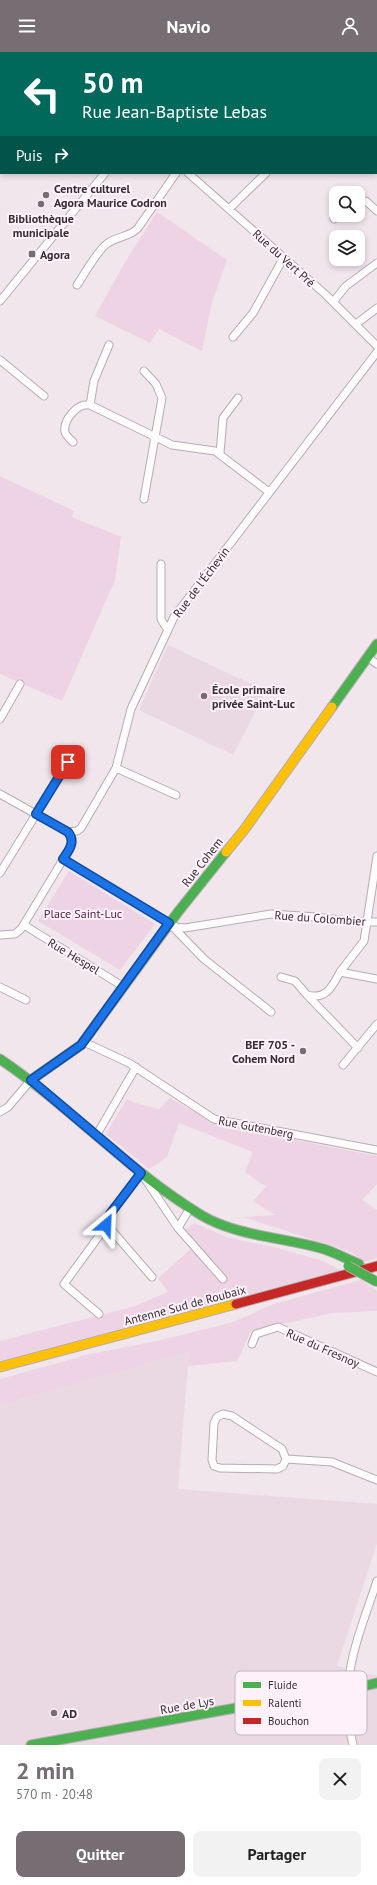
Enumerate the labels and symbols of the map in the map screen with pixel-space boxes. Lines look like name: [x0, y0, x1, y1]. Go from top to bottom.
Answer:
place label: Centre culturel Agora Maurice Codron: [54, 181, 167, 210]
marker: Centre culturel Agora Maurice Codron: [41, 190, 51, 200]
marker: Bibliothèque municipale: [36, 199, 46, 209]
place label: Bibliothèque municipale: [8, 211, 74, 240]
street label: Rue du Vert Pré: [250, 226, 318, 290]
place label: Agora: [40, 247, 70, 262]
marker: Agora: [27, 249, 37, 259]
street label: Rue de l'Échevin: [170, 544, 232, 620]
place label: École primaire privée Saint-Luc: [212, 682, 295, 711]
marker: École primaire privée Saint-Luc: [199, 691, 209, 701]
pin: [51, 745, 85, 779]
street label: Rue Cohem: [178, 835, 226, 889]
park label: Place Saint-Luc: [44, 906, 123, 921]
street label: Rue du Colombier: [274, 907, 366, 929]
street label: Rue Hespel: [45, 935, 103, 978]
place label: BEF 705 - Cohem Nord: [232, 1037, 295, 1066]
marker: BEF 705 - Cohem Nord: [298, 1046, 308, 1056]
street label: Rue Gutenberg: [217, 1112, 295, 1142]
position arrow: [85, 1204, 127, 1246]
street label: Antenne Sud de Roubaix: [122, 1282, 248, 1328]
street label: Rue du Fresnoy: [284, 1325, 362, 1371]
legend: [235, 1671, 367, 1735]
text: Fluide: [268, 1678, 298, 1692]
street label: Rue de Lys: [159, 1693, 215, 1717]
text: Ralenti: [268, 1696, 301, 1710]
place label: AD: [62, 1706, 77, 1721]
marker: AD: [49, 1708, 59, 1718]
text: Bouchon: [268, 1714, 309, 1728]

